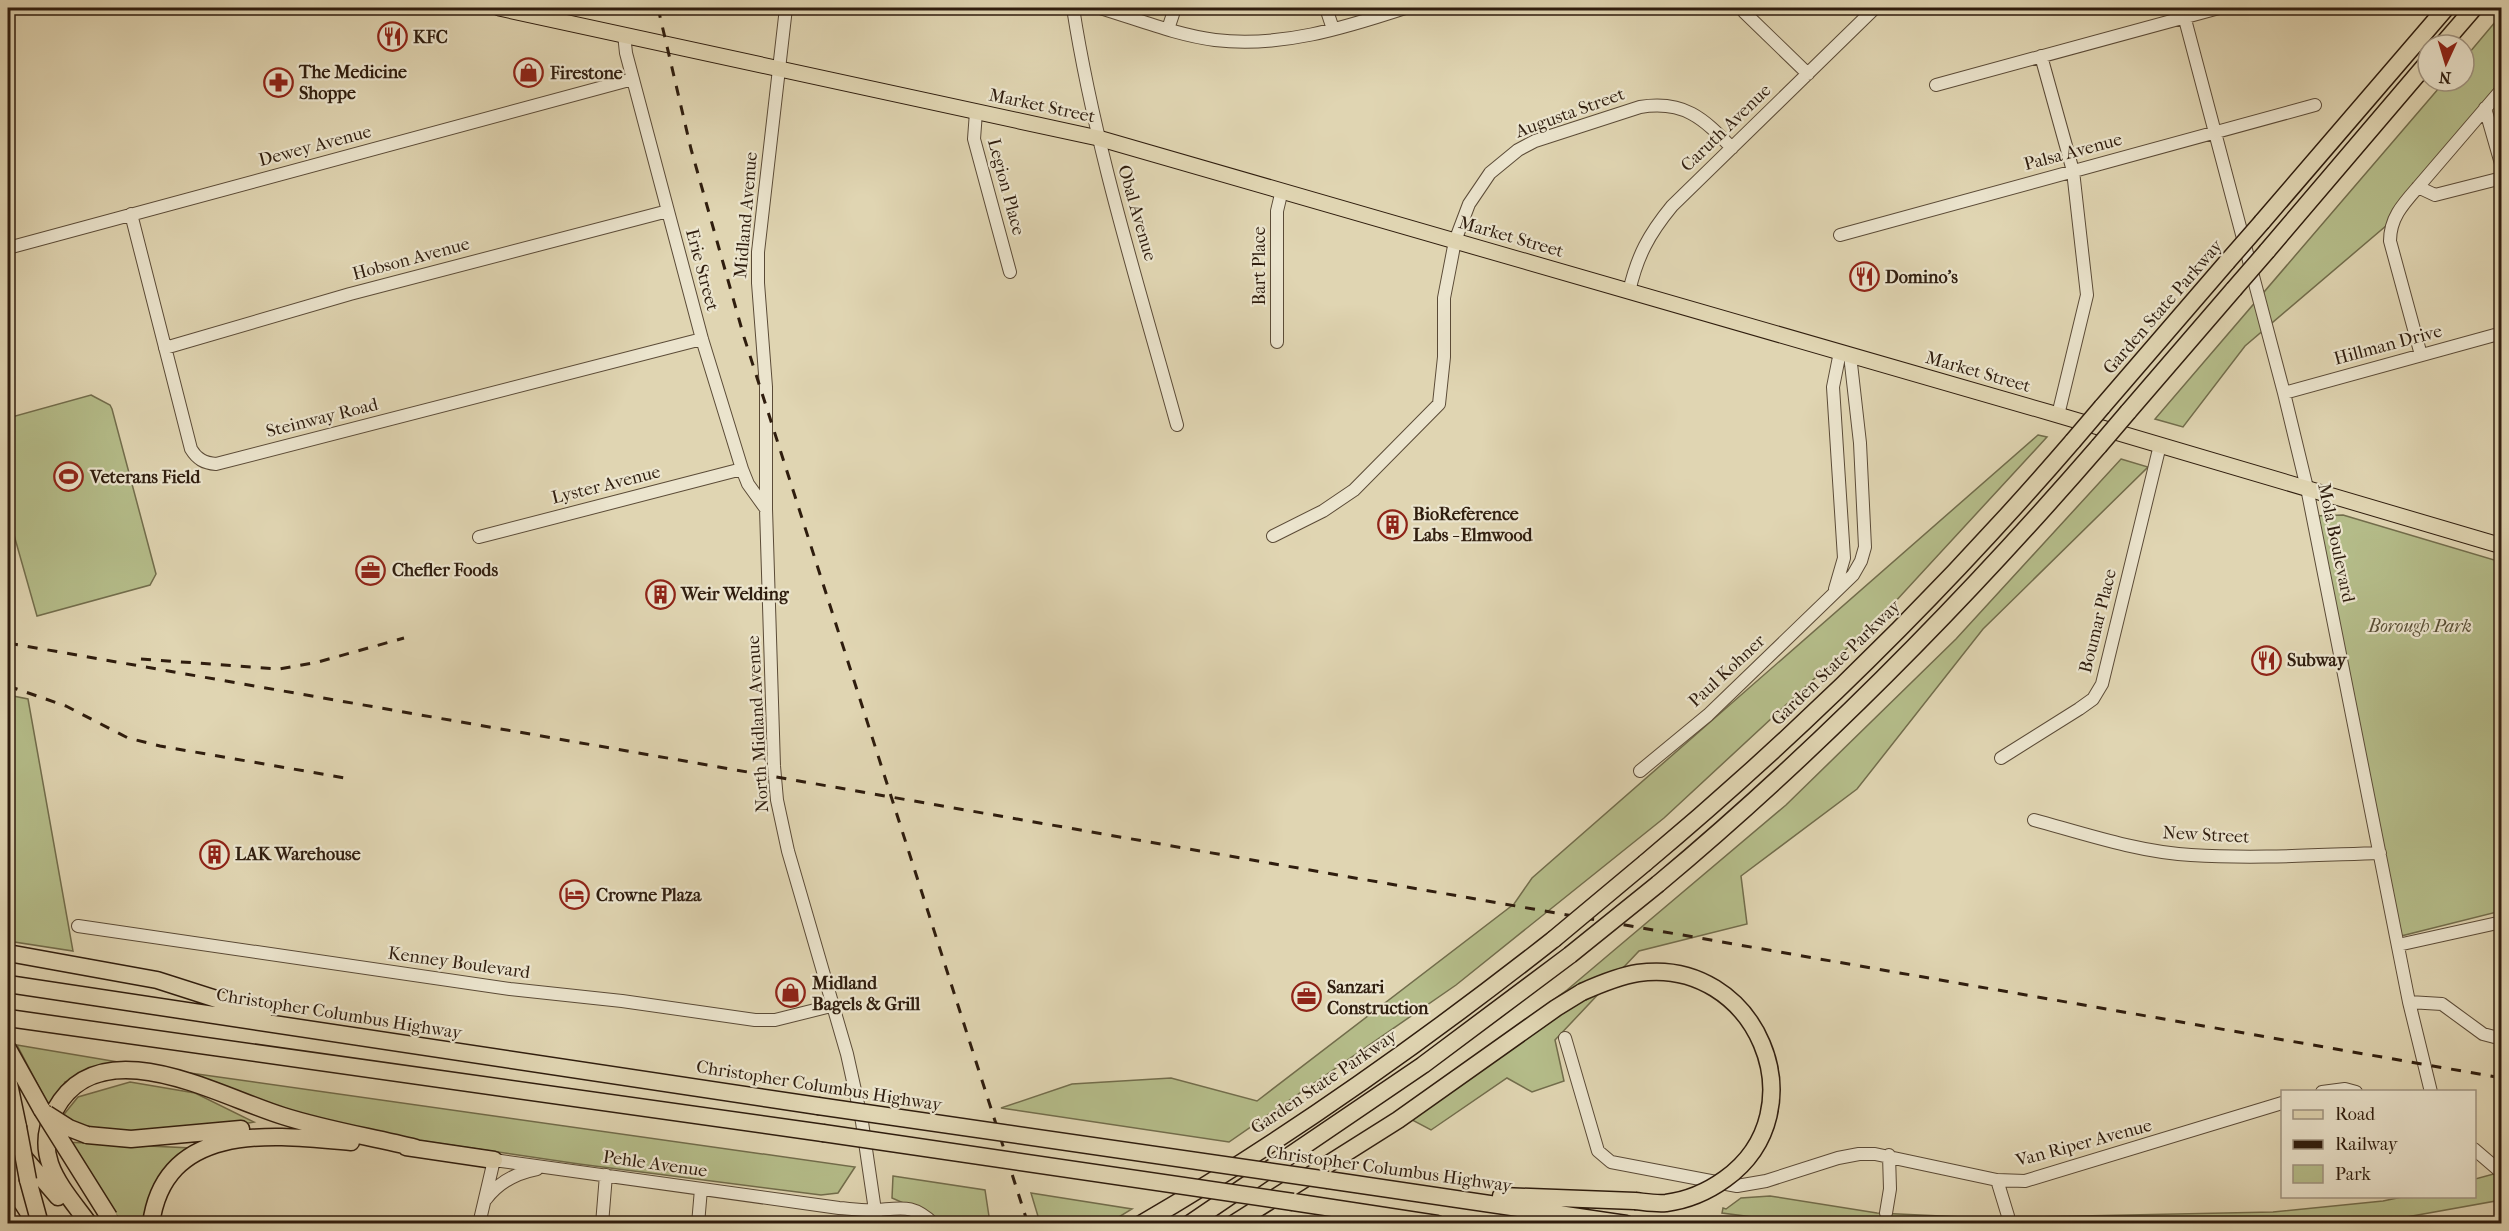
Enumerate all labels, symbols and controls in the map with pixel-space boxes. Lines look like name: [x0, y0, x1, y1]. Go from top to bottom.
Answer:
restaurant icon: KFC: [376, 21, 408, 53]
place label: KFC: [413, 27, 448, 48]
north arrow: [2416, 33, 2476, 93]
shop icon: Firestone: [513, 57, 545, 89]
place label: The Medicine Shoppe: [298, 62, 407, 104]
place label: Firestone: [549, 63, 623, 84]
pharmacy icon: The Medicine Shoppe: [262, 66, 294, 98]
text: N: [2437, 68, 2452, 87]
street label: Caruth Avenue: [1677, 80, 1775, 176]
street label: Augusta Street: [1512, 83, 1628, 143]
street label: Market Street: [987, 85, 1098, 128]
street label: Dewey Avenue: [256, 121, 374, 171]
street label: Palsa Avenue: [2022, 129, 2125, 175]
street label: Legion Place: [983, 136, 1029, 238]
street label: Midland Avenue: [730, 151, 762, 279]
street label: Obal Avenue: [1113, 163, 1161, 264]
street label: Market Street: [1456, 212, 1566, 262]
street label: Bart Place: [1249, 226, 1270, 306]
street label: Erie Street: [681, 227, 723, 314]
street label: Hobson Avenue: [350, 233, 472, 285]
street label: Garden State Parkway: [2099, 234, 2228, 379]
restaurant icon: Domino's: [1848, 261, 1880, 293]
place label: Domino's: [1885, 267, 1958, 288]
street label: Hillman Drive: [2332, 320, 2444, 370]
street label: Market Street: [1923, 347, 2033, 397]
street label: Steinway Road: [264, 394, 380, 442]
sports icon: Veterans Field: [53, 461, 85, 493]
street label: Lyster Avenue: [549, 461, 663, 509]
place label: Veterans Field: [89, 467, 201, 488]
street label: Mola Boulevard: [2313, 482, 2359, 605]
place label: BioReference Labs - Elmwood: [1413, 504, 1534, 546]
building icon: BioReference Labs - Elmwood: [1376, 508, 1408, 540]
office icon: Chefler Foods: [355, 554, 387, 586]
place label: Chefler Foods: [392, 560, 498, 581]
street label: Boumar Place: [2075, 567, 2121, 675]
building icon: Weir Welding: [644, 578, 676, 610]
place label: Weir Welding: [680, 584, 790, 605]
street label: Garden State Parkway: [1767, 595, 1906, 730]
park label: Borough Park: [2367, 616, 2472, 637]
street label: Paul Kohner: [1684, 630, 1770, 712]
street label: North Midland Avenue: [743, 635, 773, 813]
restaurant icon: Subway: [2250, 644, 2282, 676]
place label: Subway: [2287, 650, 2348, 671]
street label: New Street: [2162, 822, 2250, 848]
building icon: LAK Warehouse: [198, 838, 230, 870]
place label: LAK Warehouse: [235, 844, 361, 865]
hotel icon: Crowne Plaza: [559, 879, 591, 911]
place label: Crowne Plaza: [596, 885, 702, 906]
street label: Kenney Boulevard: [387, 943, 532, 983]
place label: Midland Bagels & Grill: [811, 973, 921, 1015]
shop icon: Midland Bagels & Grill: [775, 977, 807, 1009]
place label: Sanzari Construction: [1327, 977, 1429, 1019]
office icon: Sanzari Construction: [1290, 981, 1322, 1013]
street label: Christopher Columbus Highway: [215, 984, 465, 1044]
street label: Garden State Parkway: [1247, 1025, 1402, 1139]
street label: Christopher Columbus Highway: [695, 1056, 945, 1116]
legend: [2281, 1090, 2476, 1198]
text: Road: [2335, 1104, 2375, 1125]
street label: Van Riper Avenue: [2013, 1115, 2154, 1172]
text: Railway: [2335, 1134, 2399, 1155]
street label: Christopher Columbus Highway: [1265, 1141, 1515, 1197]
street label: Pehle Avenue: [602, 1146, 709, 1182]
text: Park: [2335, 1164, 2372, 1185]

